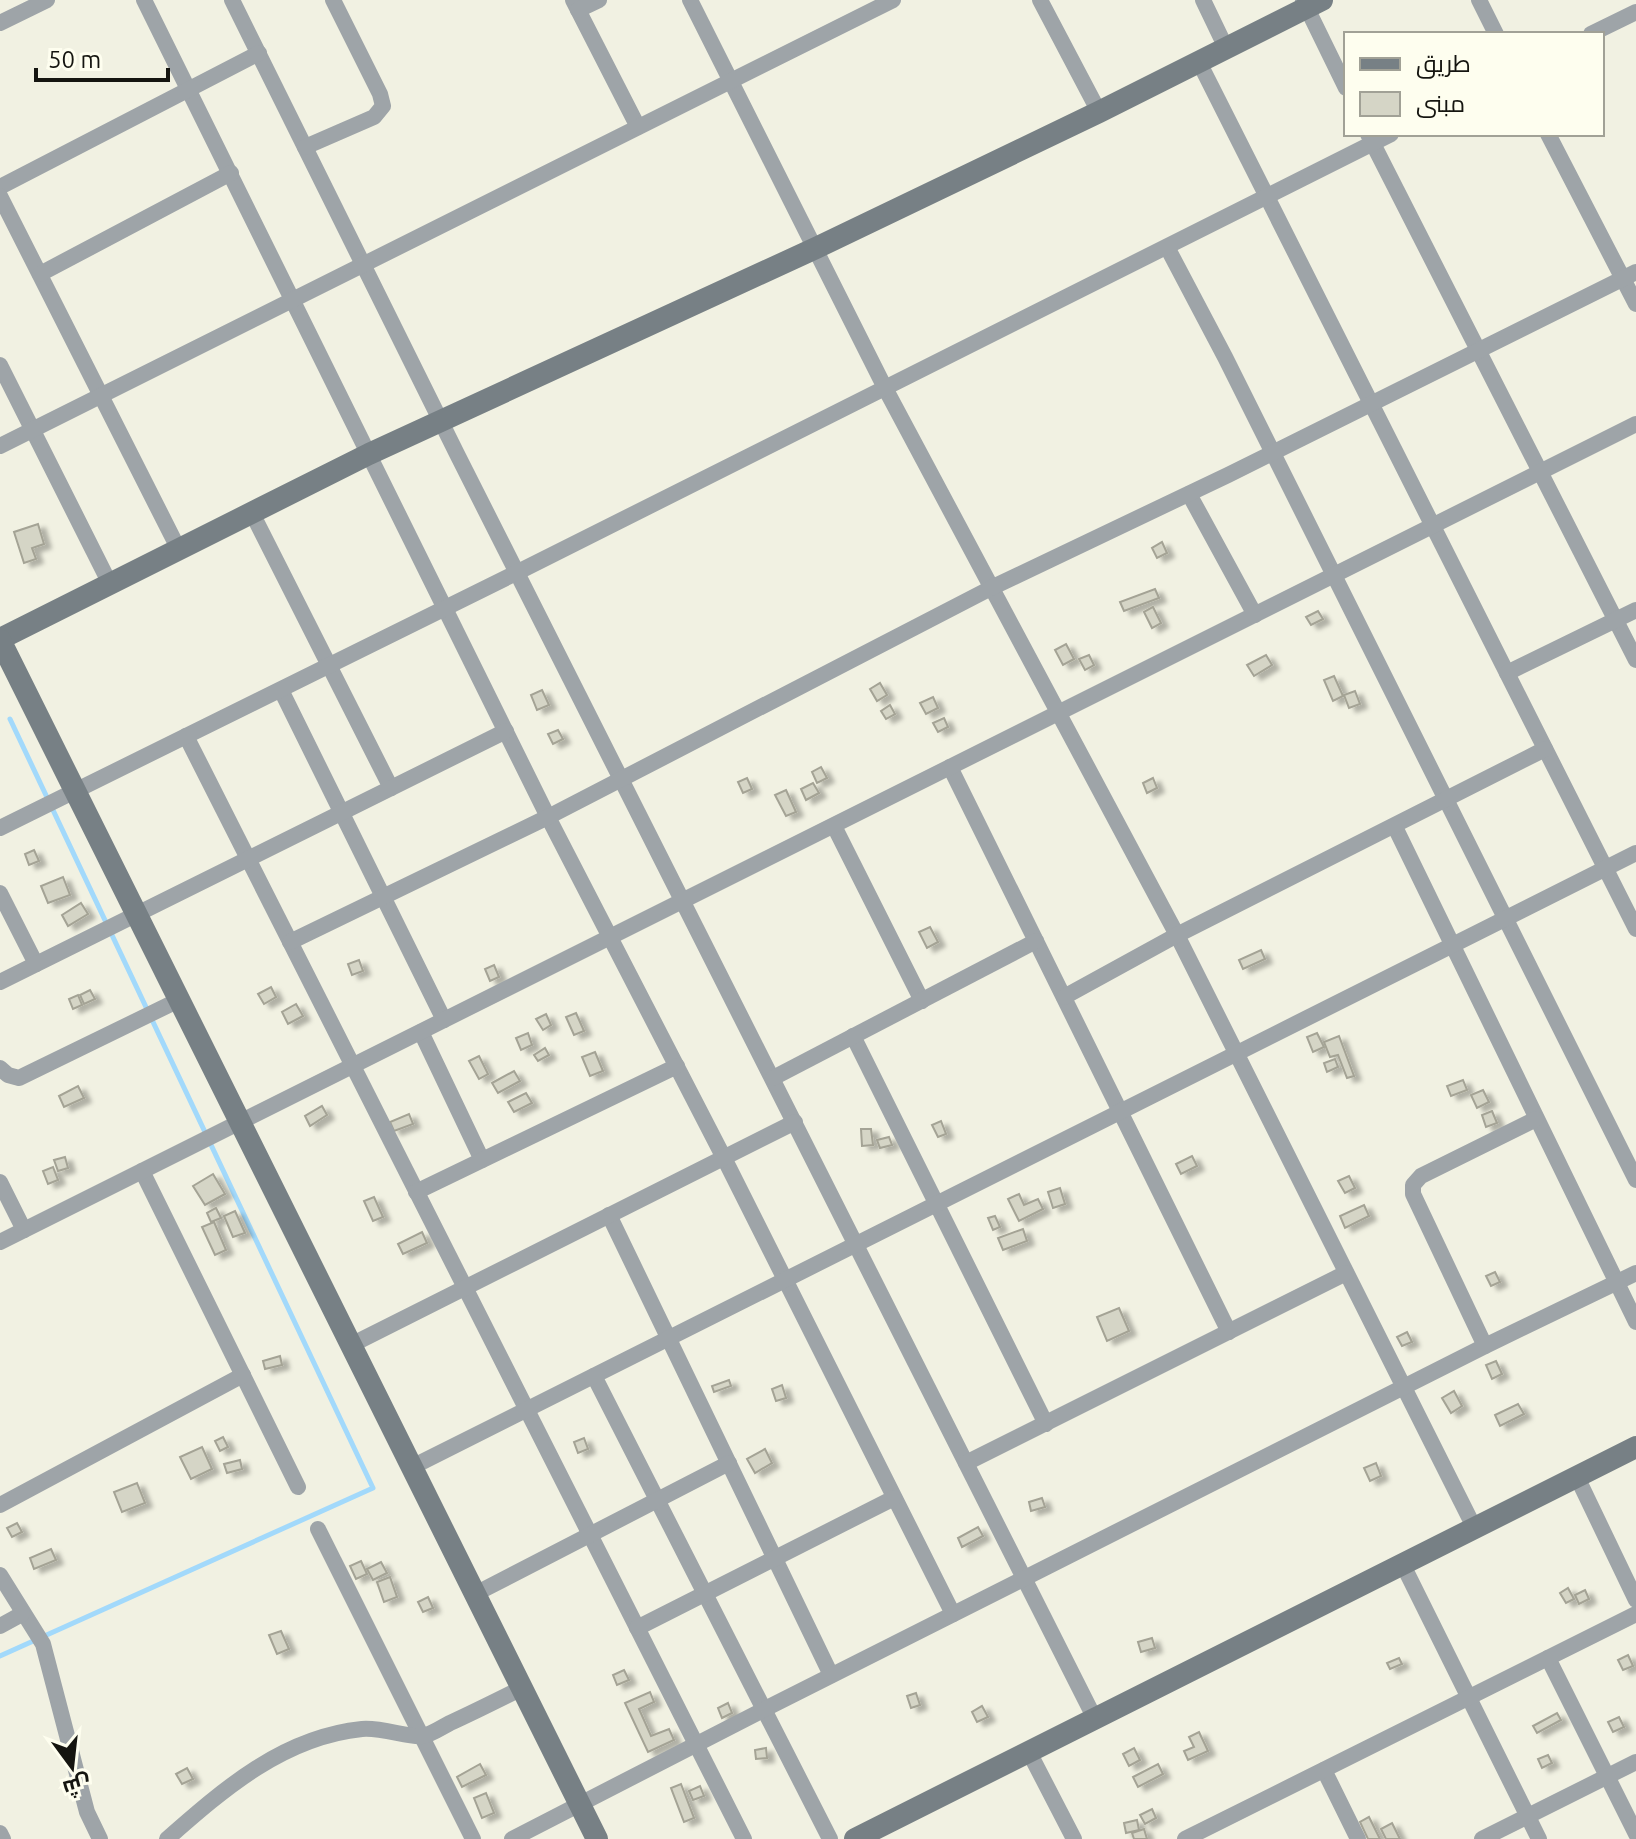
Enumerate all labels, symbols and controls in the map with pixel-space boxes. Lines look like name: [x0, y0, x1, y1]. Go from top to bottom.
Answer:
scale bar: [36, 32, 168, 82]
legend: [1344, 32, 1604, 136]
text: 50 m: [48, 46, 101, 73]
text: طريق: [1416, 50, 1471, 79]
text: مبنى: [1416, 90, 1465, 118]
north arrow: [32, 1727, 112, 1807]
text: ش: [60, 1769, 94, 1803]

